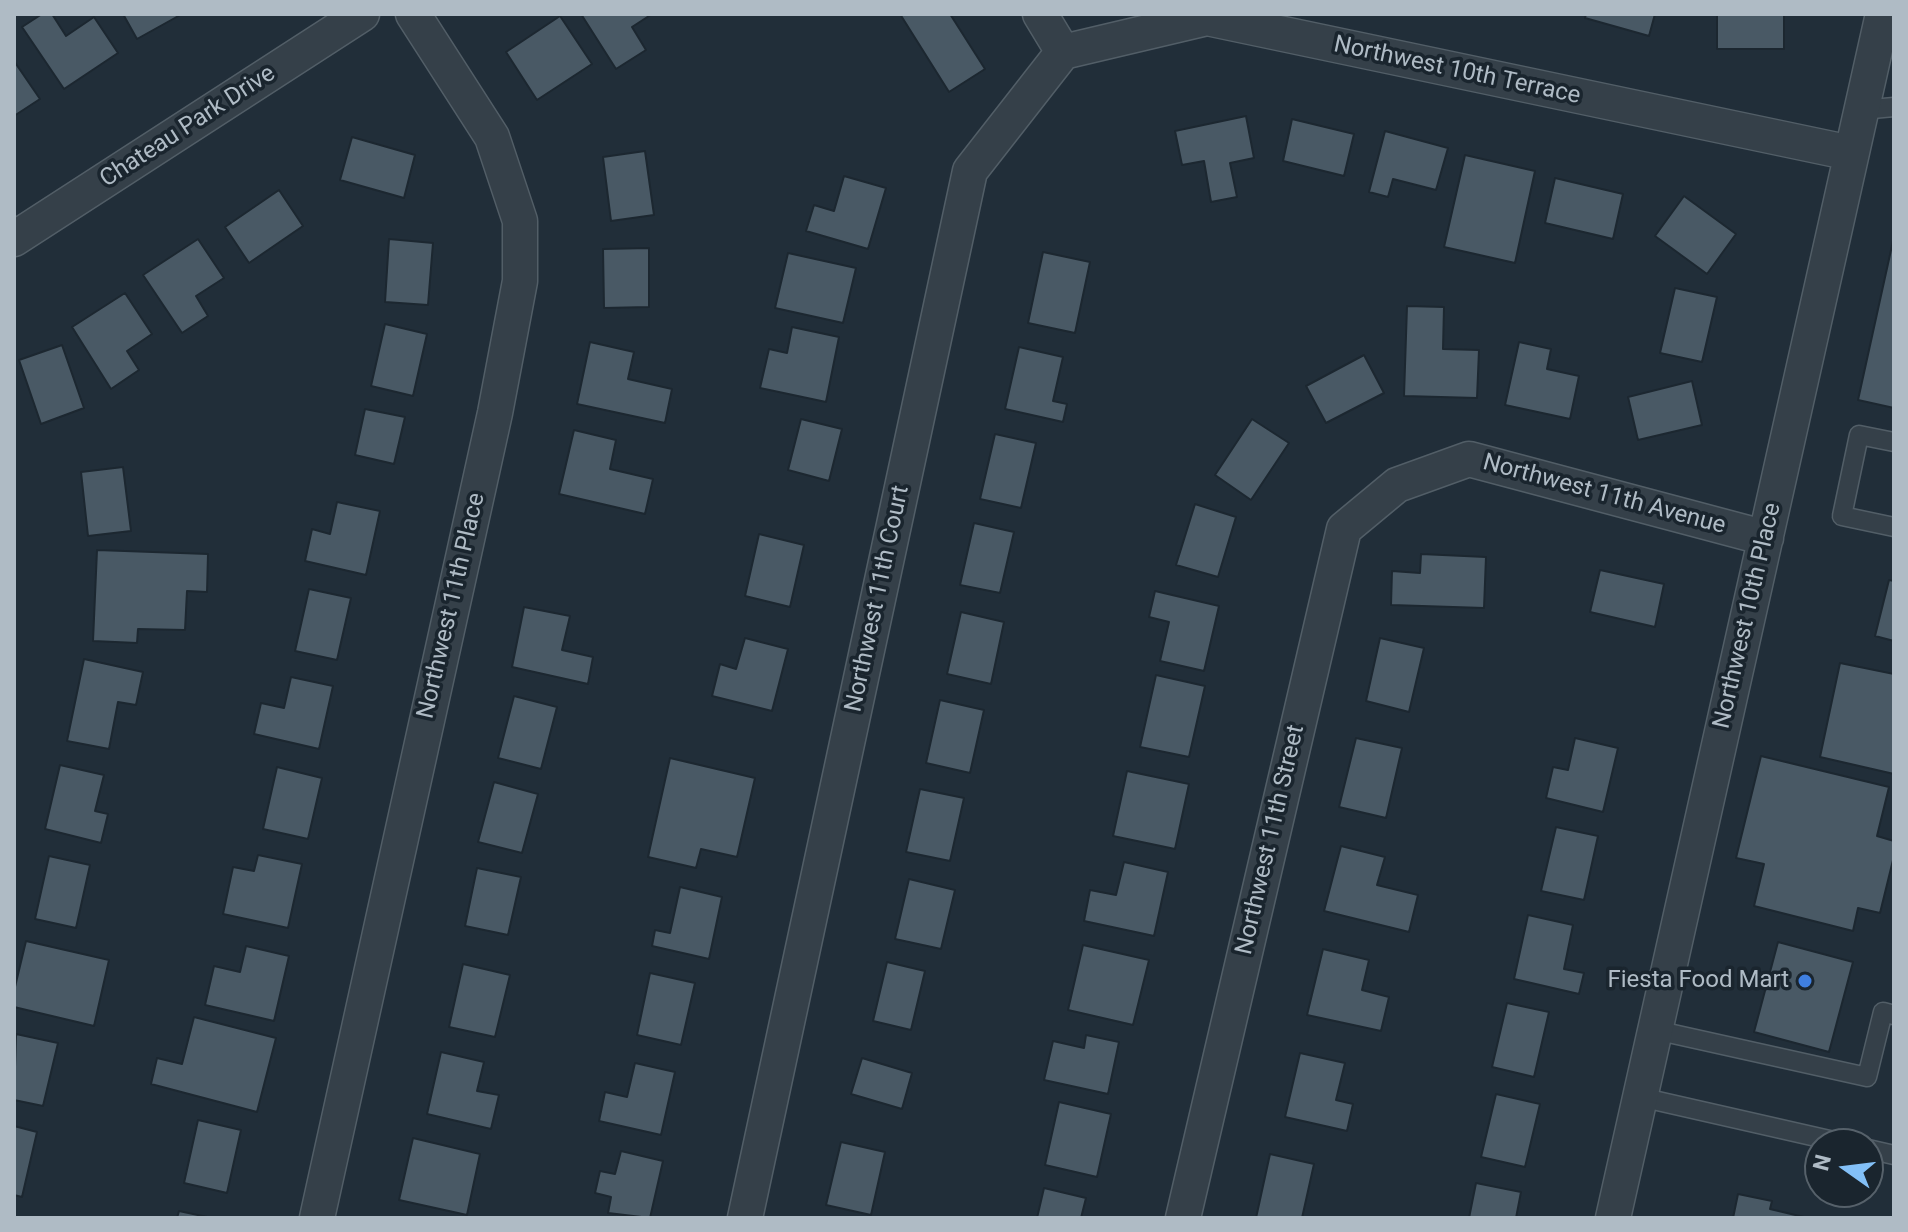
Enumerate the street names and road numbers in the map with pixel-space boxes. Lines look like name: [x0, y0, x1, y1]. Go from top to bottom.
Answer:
street label: Northwest 10th Terrace: [1331, 31, 1583, 111]
street label: Chateau Park Drive: [95, 60, 281, 194]
street label: Northwest 11th Avenue: [1480, 449, 1728, 541]
street label: Northwest 11th Court: [840, 483, 916, 715]
street label: Northwest 11th Place: [412, 490, 492, 722]
street label: Northwest 10th Place: [1708, 500, 1788, 732]
street label: Northwest 11th Street: [1231, 722, 1311, 958]

